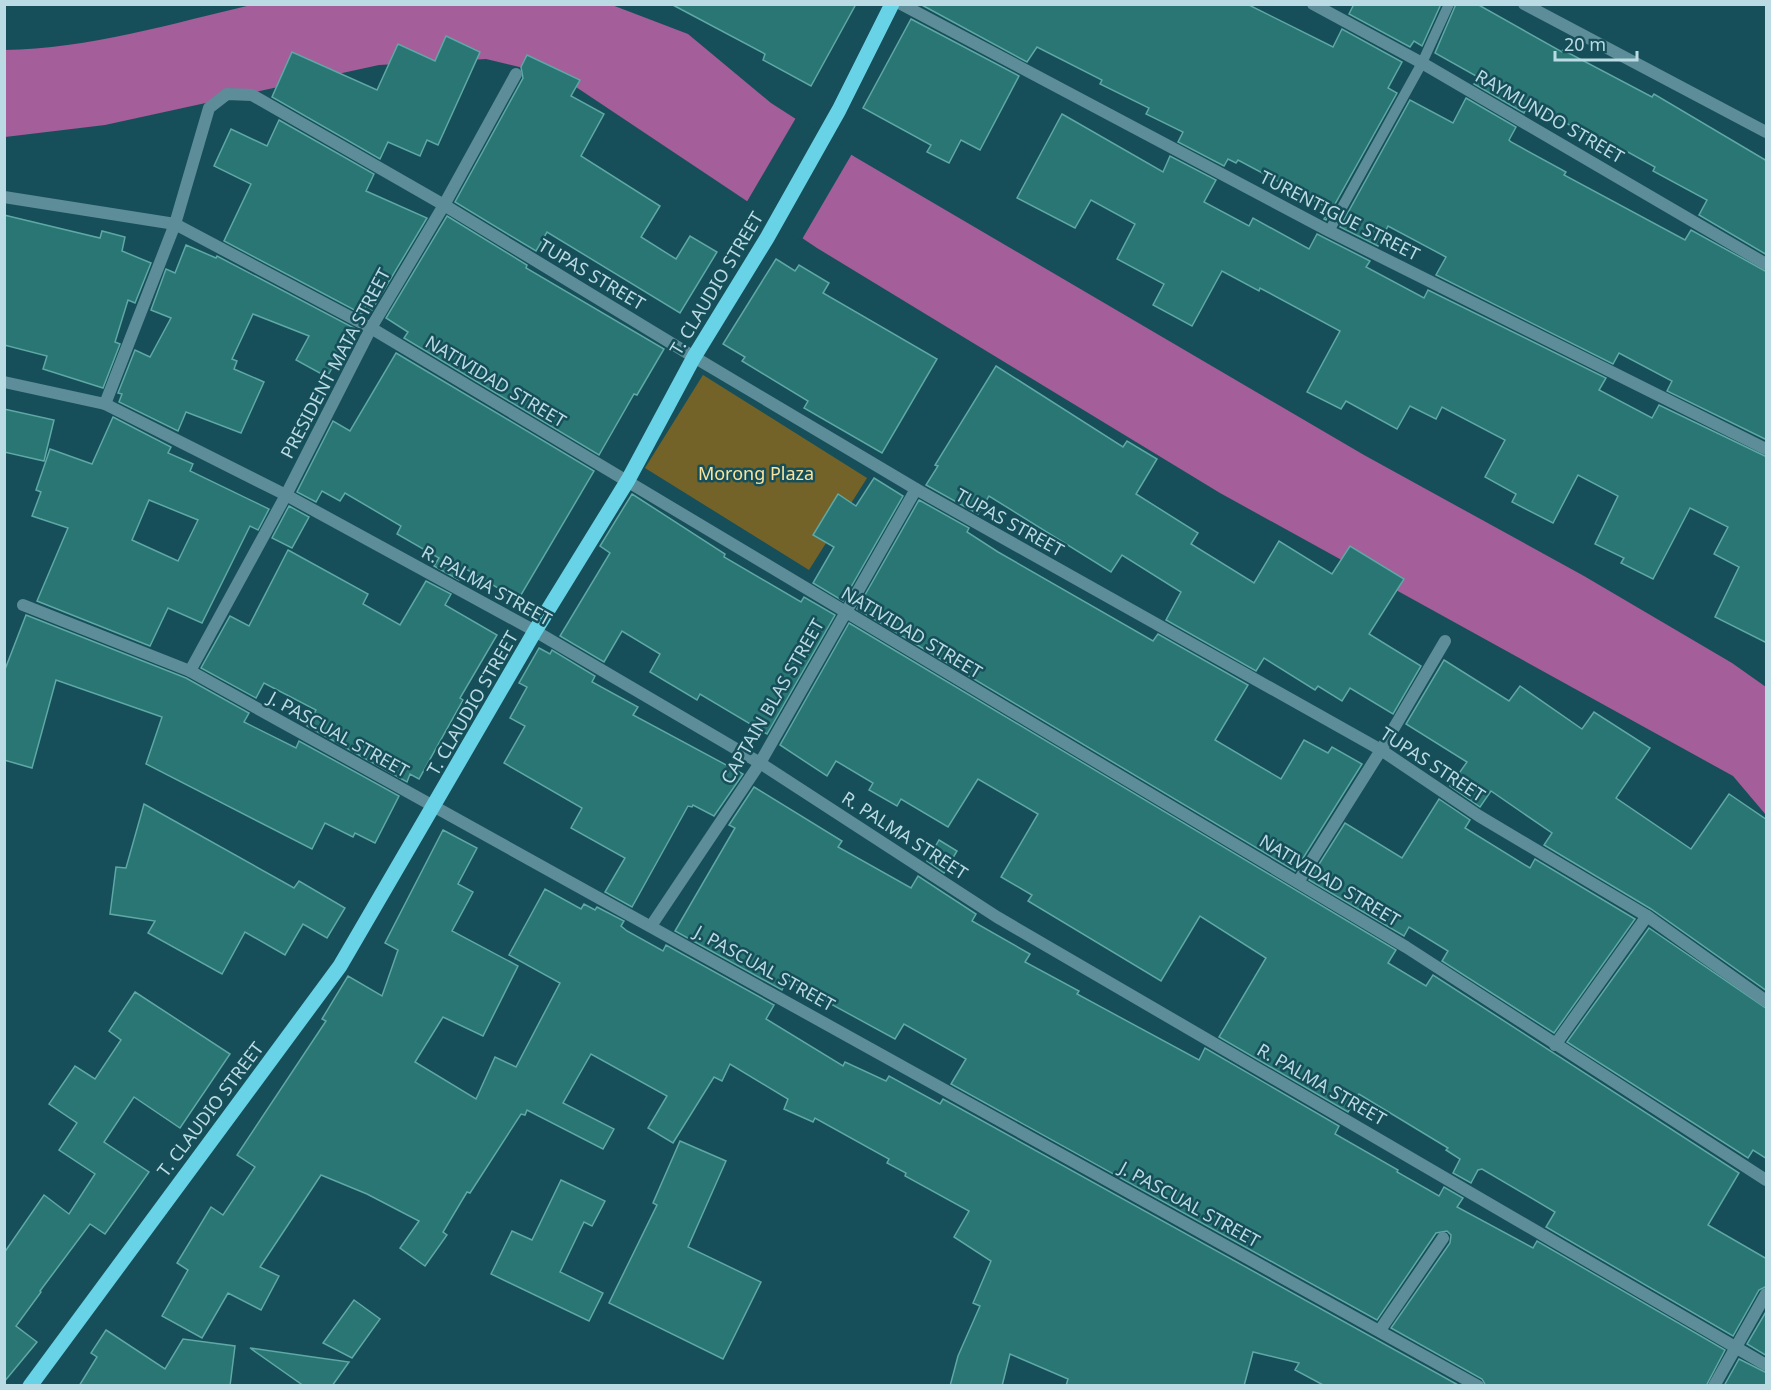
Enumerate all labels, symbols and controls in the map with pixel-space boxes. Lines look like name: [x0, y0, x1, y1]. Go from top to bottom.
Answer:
scale bar: [1555, 24, 1638, 62]
text: 20 m: [1564, 32, 1606, 56]
street label: RAYMUNDO STREET: [1471, 64, 1629, 168]
street label: TURENTIGUE STREET: [1256, 164, 1424, 266]
street label: T. CLAUDIO STREET: [664, 207, 768, 359]
street label: TUPAS STREET: [534, 233, 650, 315]
street label: PRESIDENT MATA STREET: [275, 264, 395, 462]
street label: NATIVIDAD STREET: [421, 329, 571, 433]
park label: Morong Plaza: [698, 461, 814, 485]
street label: TUPAS STREET: [952, 482, 1068, 562]
street label: R. PALMA STREET: [418, 539, 556, 631]
street label: NATIVIDAD STREET: [837, 580, 987, 684]
street label: CAPTAIN BLAS STREET: [715, 614, 829, 788]
street label: T. CLAUDIO STREET: [421, 626, 523, 780]
street label: J. PASCUAL STREET: [263, 685, 413, 783]
street label: TUPAS STREET: [1376, 721, 1490, 807]
street label: R. PALMA STREET: [838, 785, 972, 885]
street label: NATIVIDAD STREET: [1255, 828, 1405, 932]
street label: J. PASCUAL STREET: [689, 919, 839, 1017]
street label: T. CLAUDIO STREET: [151, 1037, 269, 1181]
street label: R. PALMA STREET: [1253, 1037, 1391, 1131]
street label: J. PASCUAL STREET: [1114, 1155, 1264, 1253]

